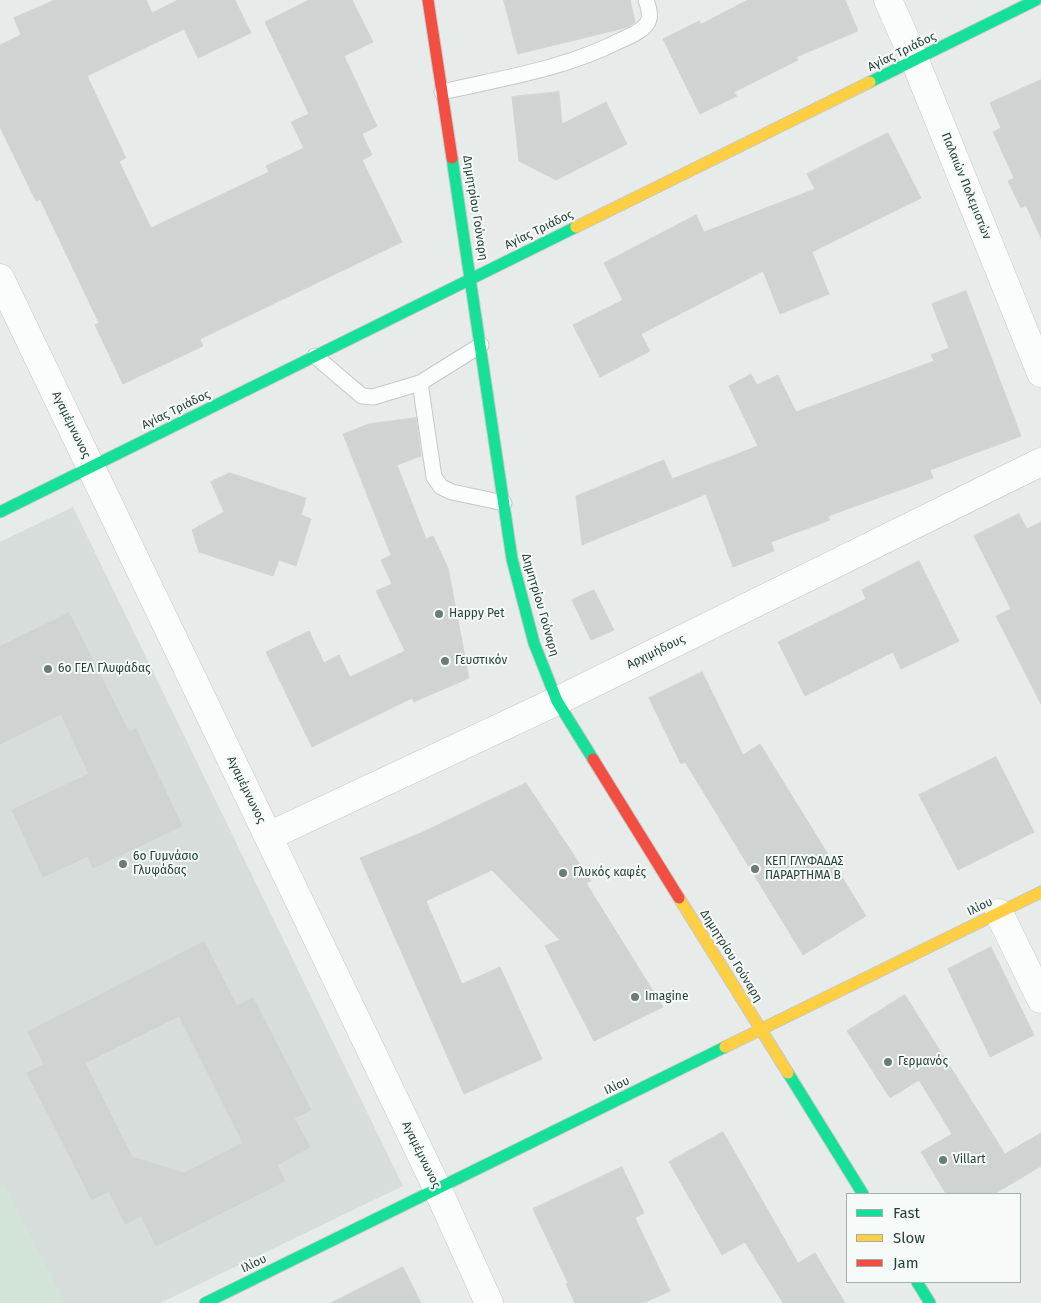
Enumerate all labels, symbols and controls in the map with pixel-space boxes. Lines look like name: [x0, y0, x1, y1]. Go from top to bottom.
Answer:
street label: Αγίας Τριάδος: [865, 29, 939, 75]
street label: Παλαιών Πολεμιστών: [938, 131, 994, 241]
street label: Δημητρίου Γούναρη: [460, 154, 490, 262]
street label: Αγίας Τριάδος: [502, 207, 576, 253]
street label: Αγίας Τριάδος: [139, 387, 213, 433]
street label: Αγαμέμνωνος: [49, 389, 93, 461]
street label: Δημητρίου Γούναρη: [518, 552, 562, 658]
place label: Happy Pet: [449, 607, 504, 621]
marker: Happy Pet: [433, 608, 445, 620]
street label: Αρχιμήδους: [624, 632, 688, 672]
place label: Γευστικόν: [455, 654, 507, 668]
marker: Γευστικόν: [439, 655, 451, 667]
place label: 6ο ΓΕΛ Γλυφάδας: [58, 662, 151, 676]
marker: 6ο ΓΕΛ Γλυφάδας: [42, 663, 54, 675]
street label: Αγαμέμνωνος: [224, 754, 268, 826]
place label: 6ο Γυμνάσιο Γλυφάδας: [133, 850, 199, 878]
place label: ΚΕΠ ΓΛΥΦΑΔΑΣ ΠΑΡΑΡΤΗΜΑ Β: [765, 855, 844, 883]
marker: 6ο Γυμνάσιο Γλυφάδας: [117, 858, 129, 870]
marker: ΚΕΠ ΓΛΥΦΑΔΑΣ ΠΑΡΑΡΤΗΜΑ Β: [749, 863, 761, 875]
place label: Γλυκός καφές: [573, 866, 646, 880]
marker: Γλυκός καφές: [557, 867, 569, 879]
street label: Ιλίου: [965, 895, 995, 919]
street label: Δημητρίου Γούναρη: [697, 907, 765, 1005]
place label: Imagine: [645, 990, 688, 1004]
marker: Imagine: [629, 991, 641, 1003]
place label: Γερμανός: [898, 1055, 948, 1069]
marker: Γερμανός: [882, 1056, 894, 1068]
street label: Ιλίου: [602, 1074, 632, 1098]
street label: Αγαμέμνωνος: [399, 1119, 443, 1191]
place label: Villart: [953, 1153, 986, 1167]
marker: Villart: [937, 1154, 949, 1166]
legend: [846, 1193, 1021, 1283]
text: Fast: [893, 1204, 920, 1222]
text: Slow: [893, 1229, 925, 1247]
street label: Ιλίου: [239, 1252, 269, 1276]
text: Jam: [893, 1254, 919, 1272]

